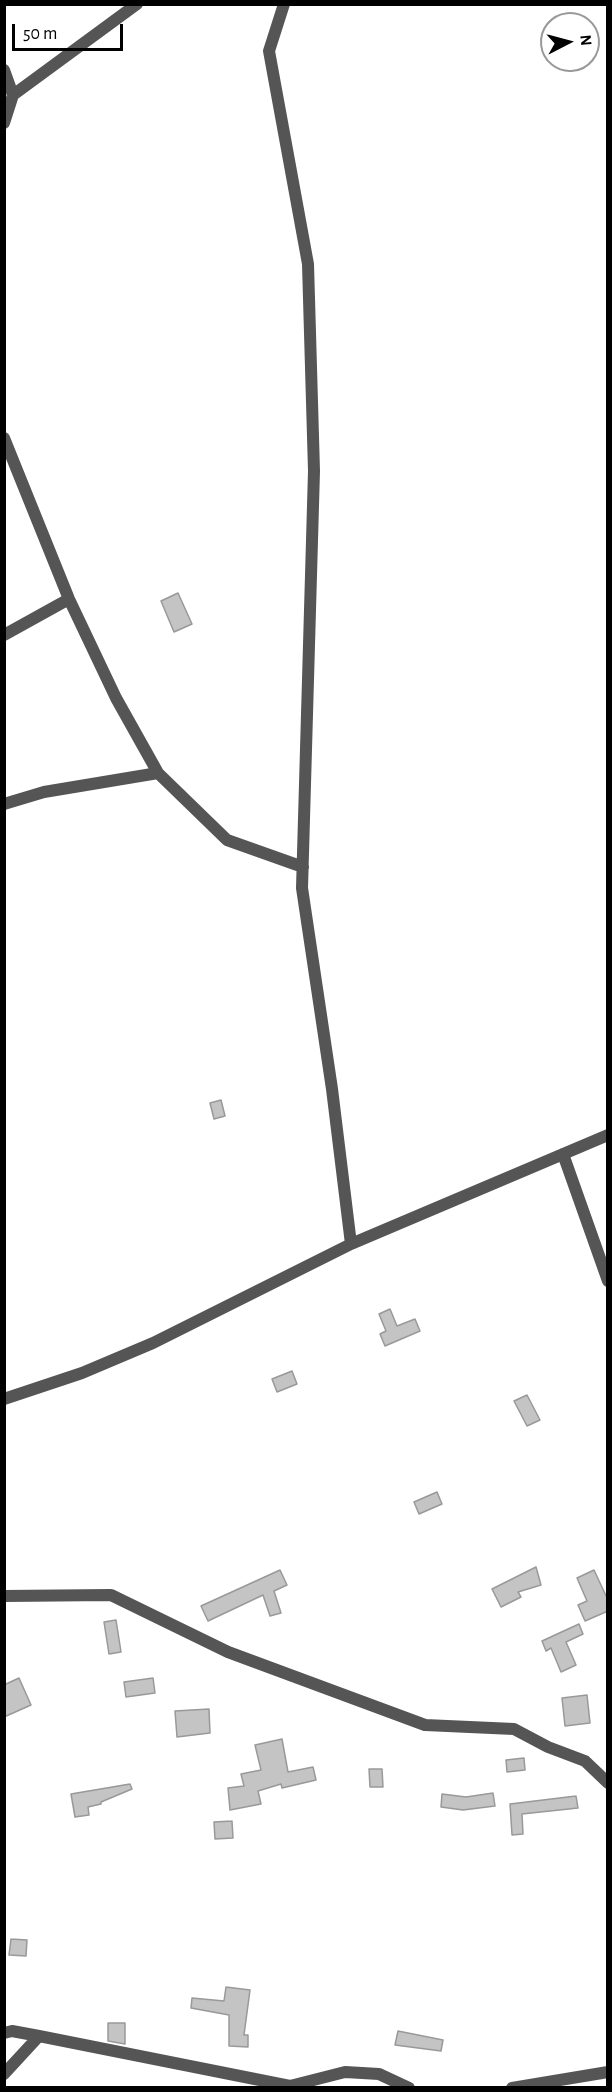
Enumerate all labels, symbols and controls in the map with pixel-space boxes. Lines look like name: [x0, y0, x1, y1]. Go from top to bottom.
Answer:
scale bar: [15, 12, 126, 50]
north arrow: [540, 12, 600, 72]
text: 50 m: [23, 25, 57, 43]
text: N: [577, 34, 594, 47]

